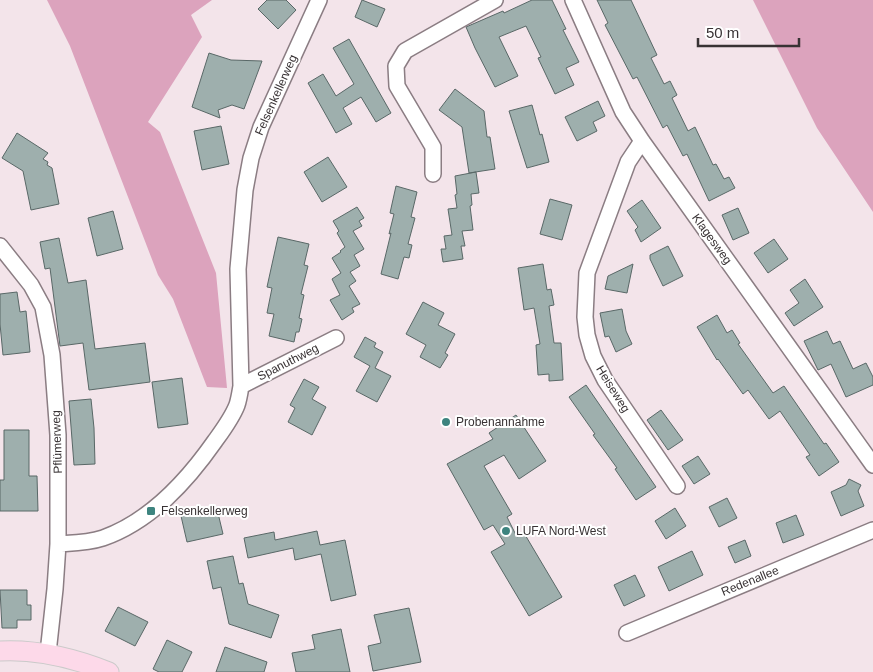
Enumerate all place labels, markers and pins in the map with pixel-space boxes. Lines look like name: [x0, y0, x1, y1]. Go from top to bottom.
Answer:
place label: Probenannahme: [456, 415, 545, 429]
marker: Probenannahme: [440, 416, 452, 428]
place label: Felsenkellerweg: [161, 504, 248, 518]
marker: Felsenkellerweg: [145, 505, 157, 517]
place label: LUFA Nord-West: [516, 524, 606, 538]
marker: LUFA Nord-West: [500, 525, 512, 537]

